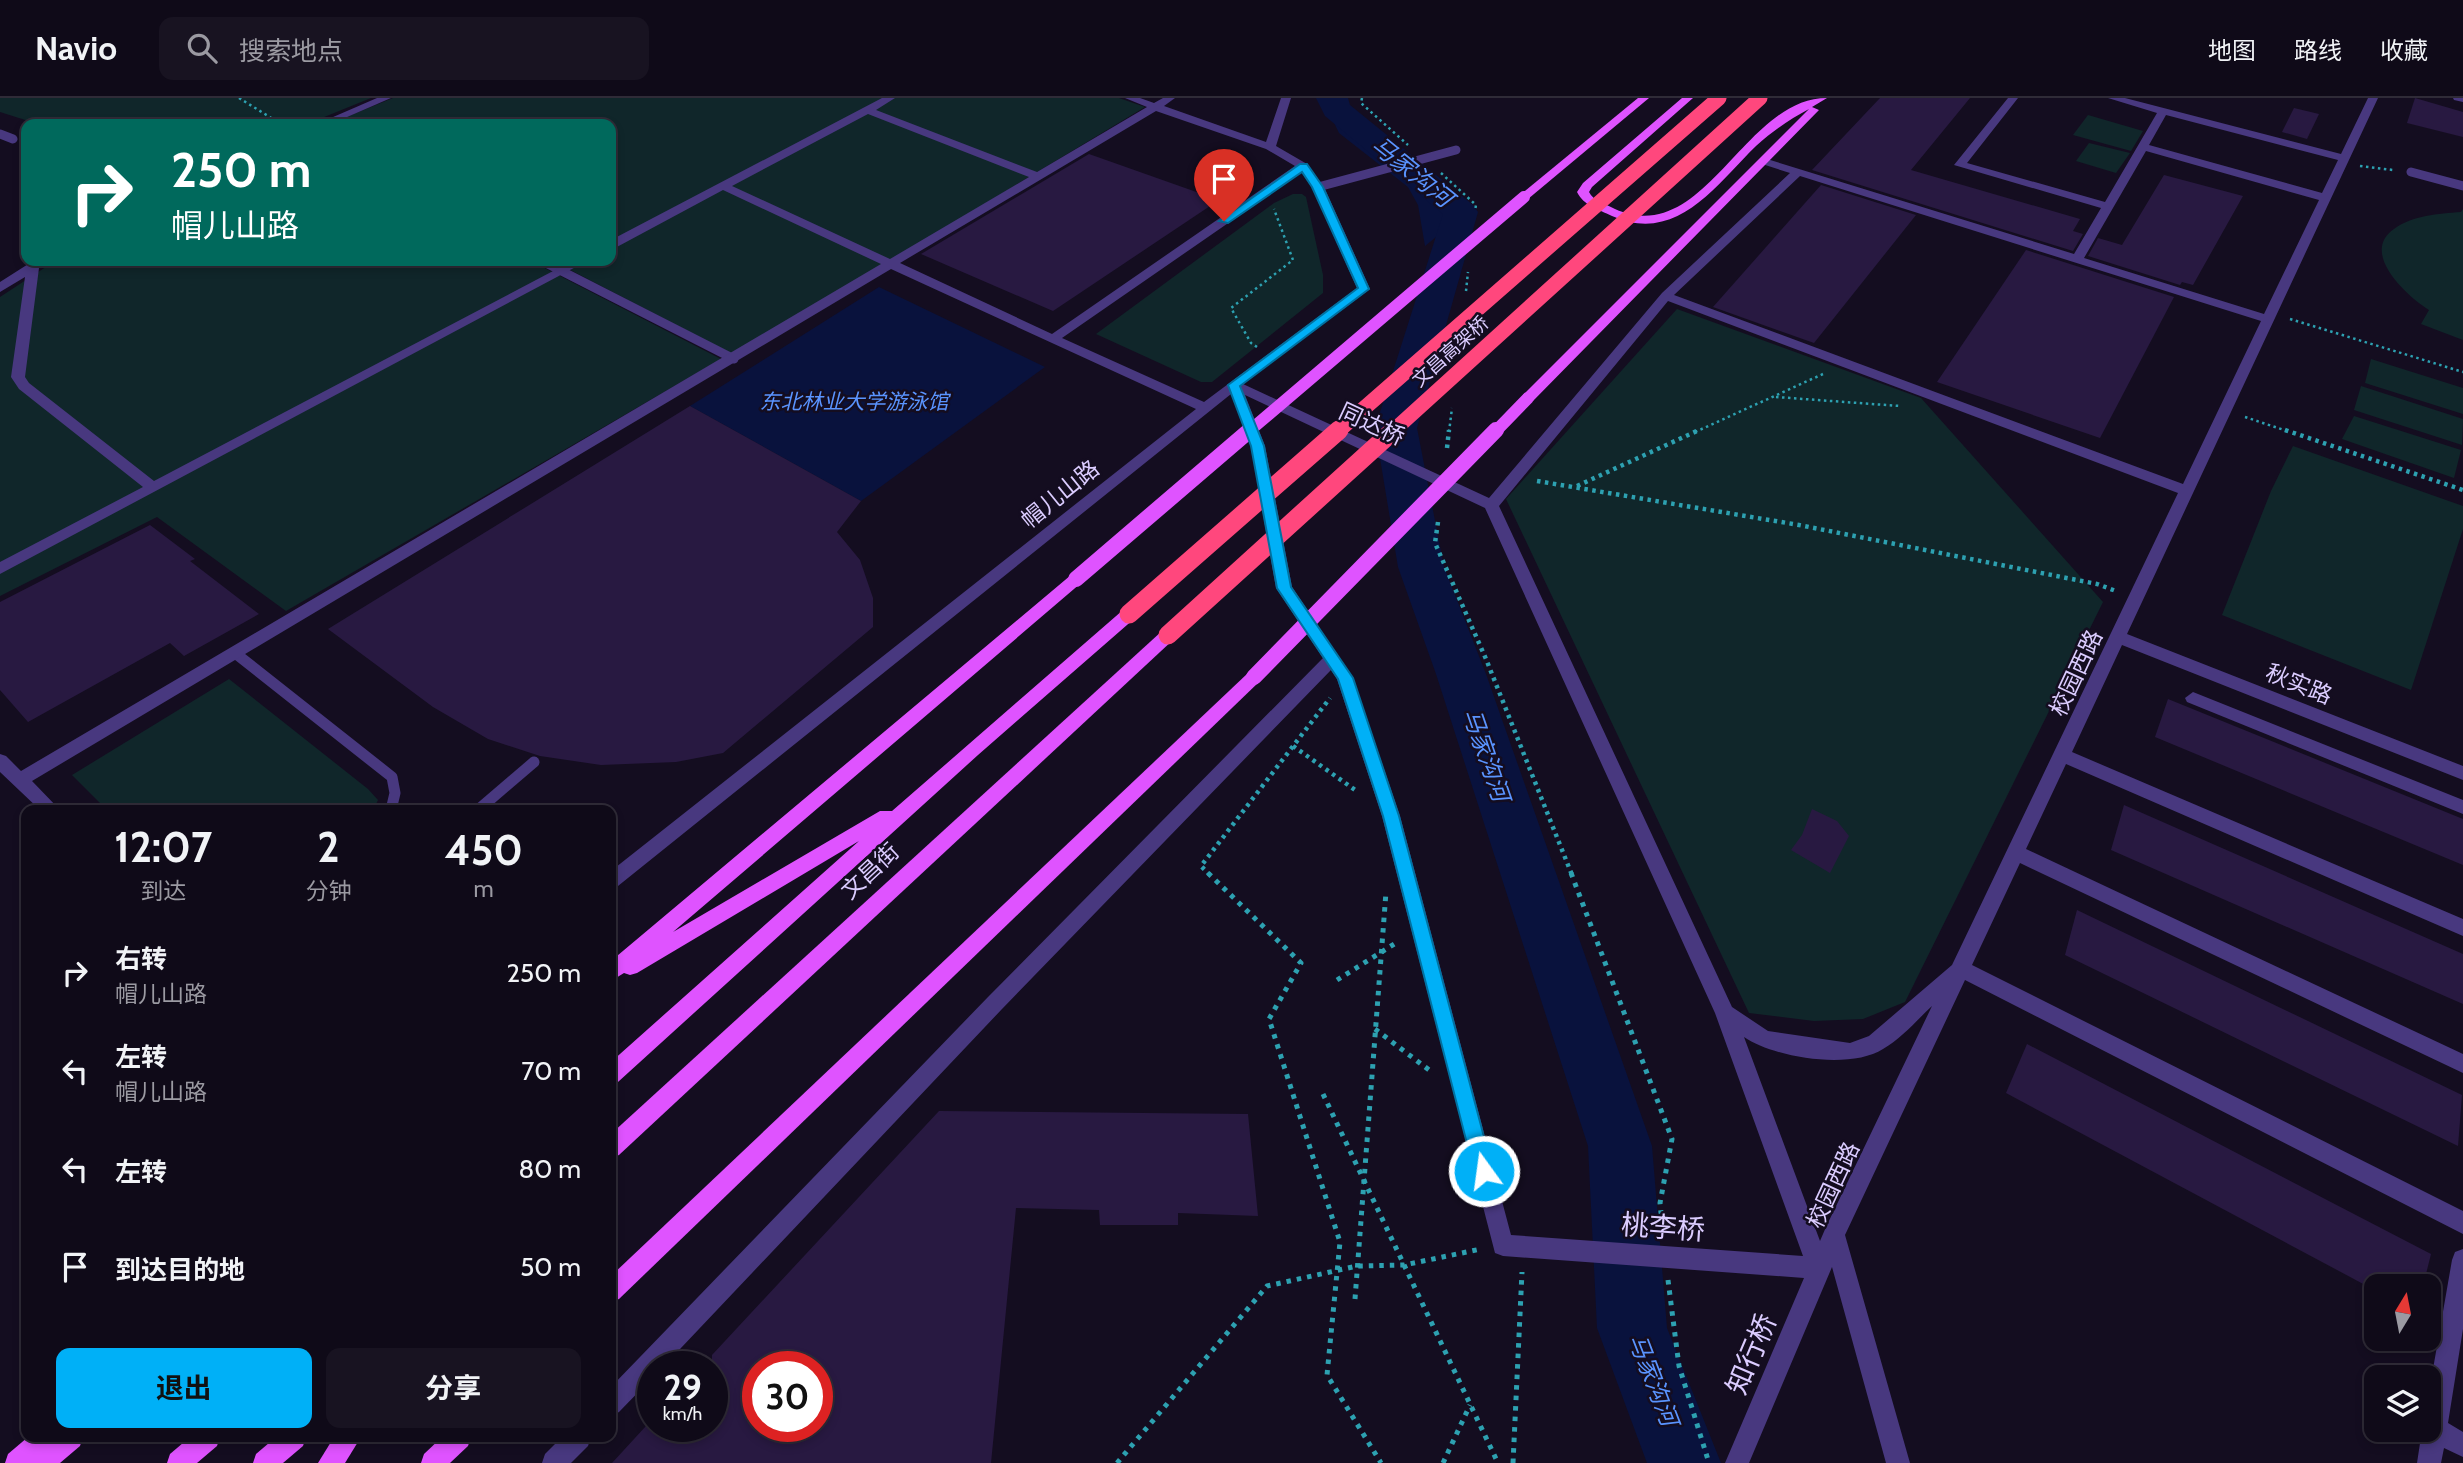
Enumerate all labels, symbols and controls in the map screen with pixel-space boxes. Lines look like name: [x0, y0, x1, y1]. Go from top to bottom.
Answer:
search box: [159, 17, 649, 80]
text: Navio: [35, 28, 117, 68]
icon: search: [183, 29, 221, 67]
text: 搜索地点: [239, 35, 343, 67]
text: 地图: [2208, 36, 2256, 65]
text: 路线: [2294, 36, 2342, 65]
text: 收藏: [2380, 36, 2428, 65]
water label: 马家沟河: [1366, 130, 1462, 216]
text: 250 m: [171, 140, 311, 199]
icon: right: [56, 147, 147, 238]
pin: [1194, 149, 1254, 221]
icon: arrive: [1205, 160, 1243, 198]
text: 帽儿山路: [171, 206, 299, 245]
street label: 文昌高架桥: [1407, 311, 1493, 392]
water label: 东北林业大学游泳馆: [760, 389, 951, 414]
street label: 同达桥: [1335, 397, 1409, 451]
street label: 帽儿山路: [1015, 454, 1105, 534]
street label: 校园西路: [2044, 625, 2108, 721]
street label: 秋实路: [2262, 658, 2336, 710]
water label: 马家沟河: [1457, 705, 1517, 809]
text: 12:07: [114, 821, 212, 873]
text: 2: [317, 821, 340, 873]
text: 450: [445, 824, 523, 876]
street label: 文昌街: [835, 837, 905, 905]
text: m: [474, 875, 494, 903]
text: 到达: [140, 877, 186, 905]
text: 分钟: [305, 877, 351, 905]
text: 右转: [115, 943, 167, 975]
icon: right: [56, 954, 94, 992]
text: 250 m: [507, 957, 581, 989]
text: 帽儿山路: [115, 980, 207, 1008]
text: 左转: [115, 1041, 167, 1073]
icon: left: [56, 1052, 94, 1090]
text: 70 m: [521, 1055, 581, 1087]
text: 帽儿山路: [115, 1078, 207, 1106]
position arrow: [1447, 1134, 1521, 1208]
street label: 校园西路: [1801, 1137, 1865, 1233]
icon: left: [56, 1150, 94, 1188]
text: 80 m: [518, 1153, 581, 1185]
text: 左转: [115, 1156, 167, 1188]
street label: 桃李桥: [1620, 1207, 1706, 1247]
icon: arrive: [56, 1248, 94, 1286]
text: 50 m: [520, 1251, 581, 1283]
text: 到达目的地: [115, 1254, 245, 1286]
north arrow: [2364, 1274, 2441, 1351]
map controls: [2364, 1274, 2441, 1442]
street label: 知行桥: [1719, 1309, 1783, 1399]
water label: 马家沟河: [1623, 1330, 1686, 1434]
button: 退出: [56, 1348, 312, 1428]
button: 分享: [326, 1348, 581, 1428]
speed limit sign: 30: [742, 1351, 833, 1442]
button: layers: [2364, 1365, 2441, 1442]
text: 29: [663, 1366, 702, 1409]
text: km/h: [663, 1403, 702, 1425]

